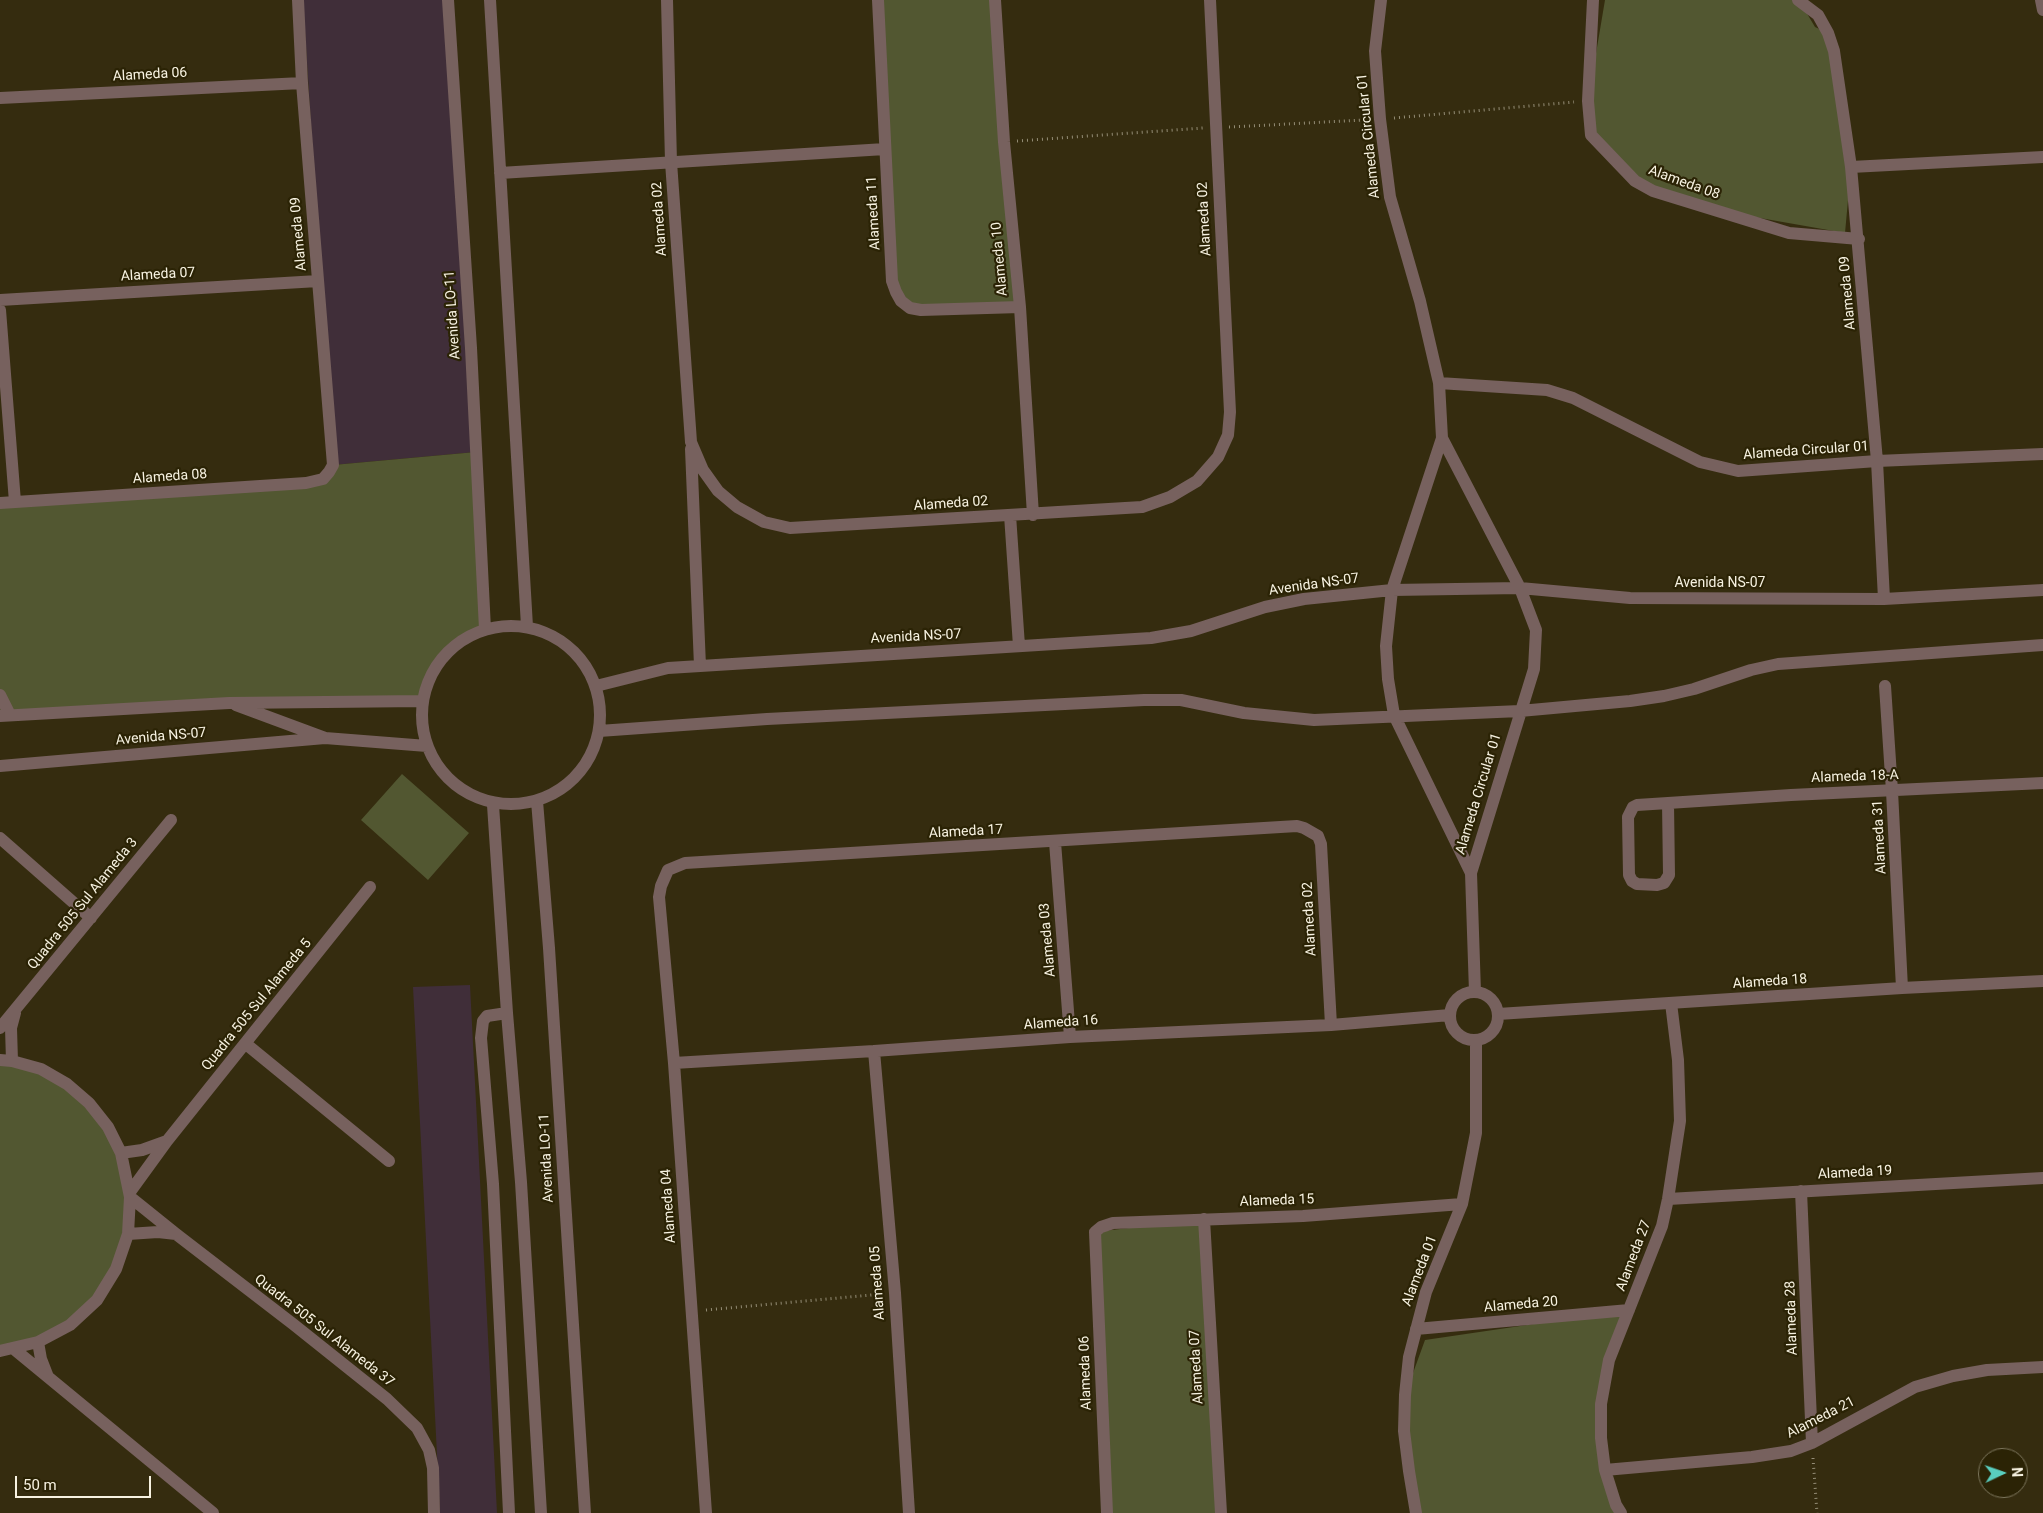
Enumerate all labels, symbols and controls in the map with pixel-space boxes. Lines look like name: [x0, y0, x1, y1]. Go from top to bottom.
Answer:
street label: Alameda 06: [112, 65, 188, 85]
street label: Alameda Circular 01: [1354, 72, 1384, 200]
street label: Alameda 08: [1646, 162, 1722, 204]
street label: Alameda 11: [864, 175, 884, 251]
street label: Alameda 02: [649, 181, 671, 257]
street label: Alameda 02: [1195, 181, 1215, 257]
street label: Alameda 09: [287, 196, 311, 272]
street label: Alameda 10: [988, 221, 1012, 297]
street label: Alameda 09: [1836, 255, 1860, 331]
street label: Alameda 07: [120, 265, 196, 285]
street label: Avenida LO-11: [442, 270, 464, 360]
street label: Alameda Circular 01: [1743, 438, 1869, 464]
street label: Alameda 08: [132, 466, 208, 488]
street label: Alameda 02: [913, 493, 989, 515]
street label: Avenida NS-07: [1268, 570, 1360, 600]
street label: Avenida NS-07: [1675, 575, 1765, 591]
street label: Avenida NS-07: [870, 626, 962, 648]
street label: Avenida NS-07: [115, 725, 207, 749]
street label: Alameda Circular 01: [1453, 731, 1505, 857]
street label: Alameda 18-A: [1811, 767, 1899, 787]
street label: Alameda 31: [1870, 799, 1890, 875]
street label: Alameda 17: [928, 822, 1004, 842]
street label: Quadra 505 Sul Alameda 3: [25, 835, 141, 973]
street label: Alameda 02: [1300, 881, 1320, 957]
street label: Alameda 03: [1036, 902, 1060, 978]
street label: Quadra 505 Sul Alameda 5: [199, 936, 315, 1074]
street label: Alameda 18: [1732, 971, 1808, 993]
street label: Alameda 16: [1023, 1012, 1099, 1034]
street label: Avenida LO-11: [536, 1113, 558, 1203]
street label: Alameda 19: [1817, 1163, 1893, 1183]
street label: Alameda 04: [658, 1168, 680, 1244]
street label: Alameda 15: [1239, 1191, 1315, 1211]
street label: Alameda 27: [1613, 1218, 1655, 1294]
street label: Alameda 01: [1399, 1233, 1441, 1309]
street label: Alameda 05: [867, 1245, 889, 1321]
street label: Quadra 505 Sul Alameda 37: [251, 1271, 397, 1391]
street label: Alameda 28: [1782, 1280, 1802, 1356]
street label: Alameda 20: [1483, 1293, 1559, 1317]
street label: Alameda 07: [1187, 1329, 1207, 1405]
street label: Alameda 06: [1076, 1335, 1096, 1411]
street label: Alameda 21: [1784, 1394, 1858, 1442]
north arrow: [1978, 1448, 2028, 1498]
scale bar: [18, 1466, 154, 1498]
text: N: [2009, 1467, 2025, 1478]
text: 50 m: [23, 1476, 57, 1494]

